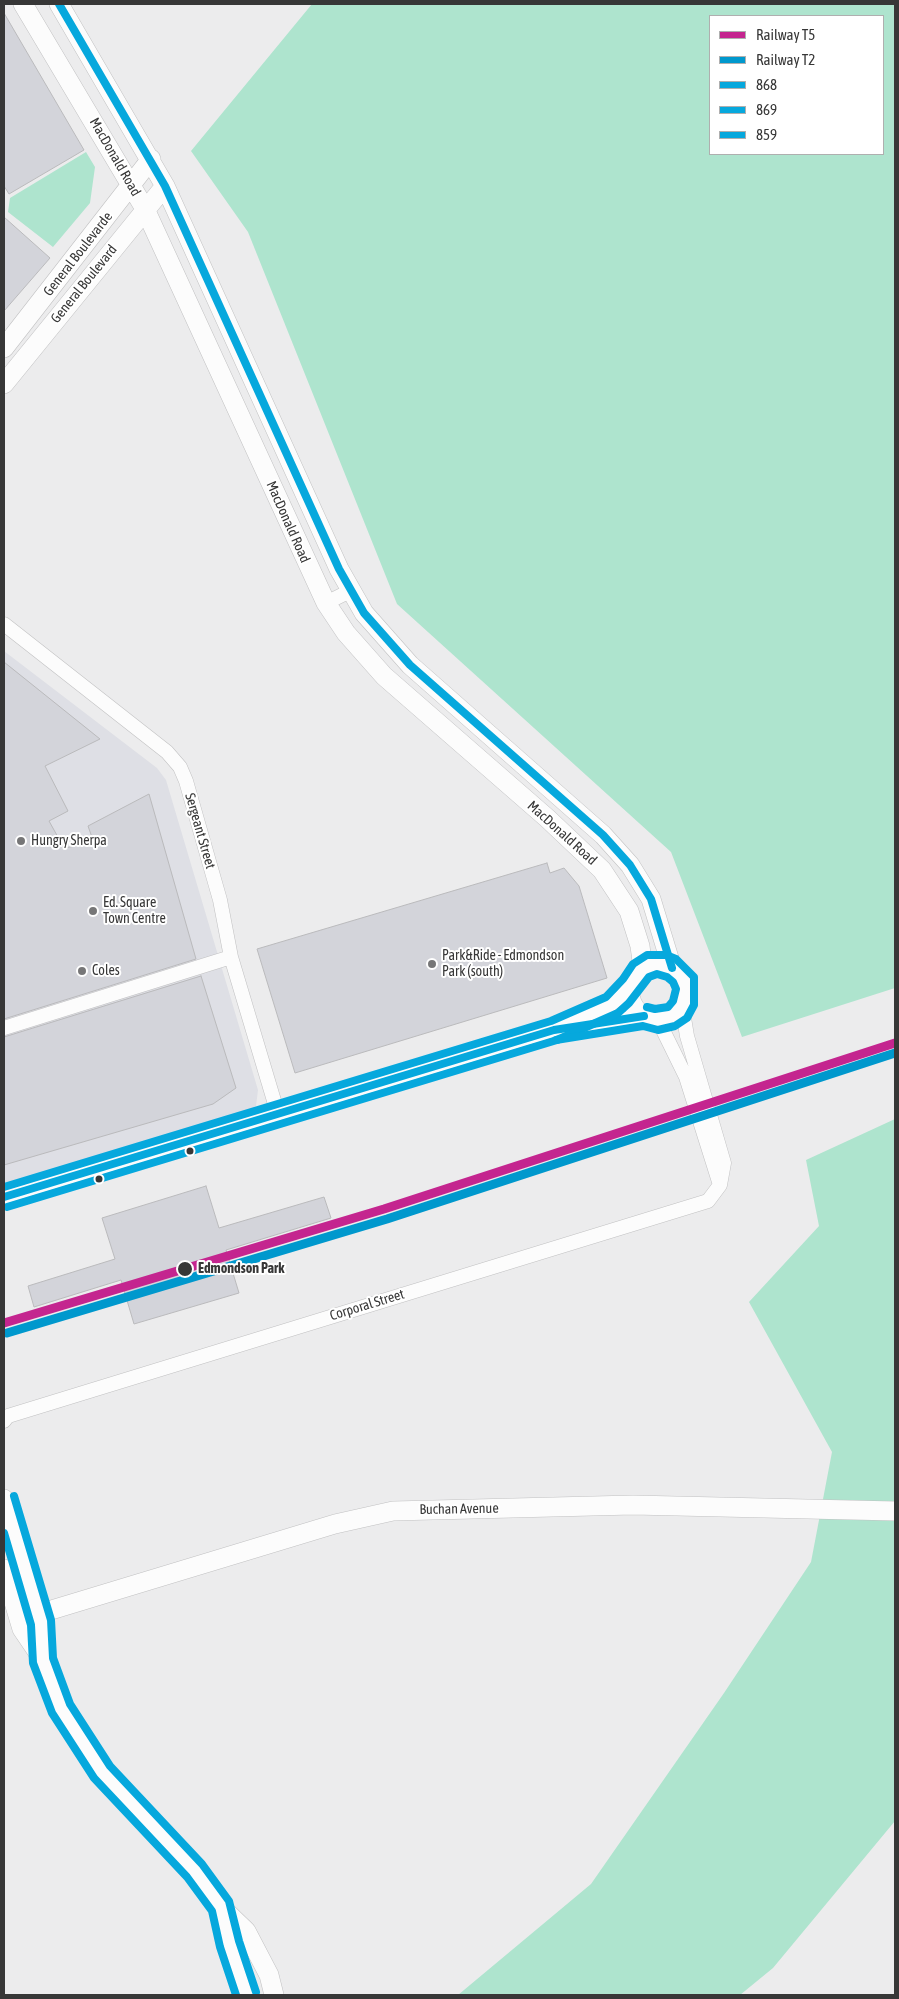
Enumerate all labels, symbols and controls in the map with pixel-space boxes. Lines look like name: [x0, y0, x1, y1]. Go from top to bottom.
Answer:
legend: [709, 15, 884, 155]
text: Railway T5: [756, 26, 815, 43]
text: Railway T2: [756, 51, 815, 68]
text: 868: [756, 76, 777, 93]
text: 869: [756, 101, 777, 118]
street label: MacDonald Road: [86, 115, 144, 199]
text: 859: [756, 126, 777, 143]
street label: General Boulevarde: [40, 209, 116, 299]
street label: General Boulevard: [47, 242, 121, 326]
street label: MacDonald Road: [263, 479, 313, 565]
street label: Sergeant Street: [181, 791, 219, 871]
street label: MacDonald Road: [524, 797, 600, 869]
place label: Hungry Sherpa: [31, 833, 107, 849]
marker: Hungry Sherpa: [15, 835, 27, 847]
place label: Ed. Square Town Centre: [103, 895, 166, 928]
marker: Ed. Square Town Centre: [87, 905, 99, 917]
place label: Park&Ride - Edmondson Park (south): [442, 948, 564, 980]
marker: Park&Ride - Edmondson Park (south): [426, 958, 438, 970]
place label: Coles: [92, 963, 120, 979]
marker: Coles: [76, 965, 88, 977]
unlabelled marker: [185, 1146, 195, 1156]
unlabelled marker: [94, 1174, 104, 1184]
marker: Edmondson Park: [176, 1260, 194, 1278]
place label: Edmondson Park: [198, 1261, 284, 1277]
street label: Corporal Street: [328, 1286, 406, 1324]
street label: Buchan Avenue: [419, 1500, 499, 1518]

